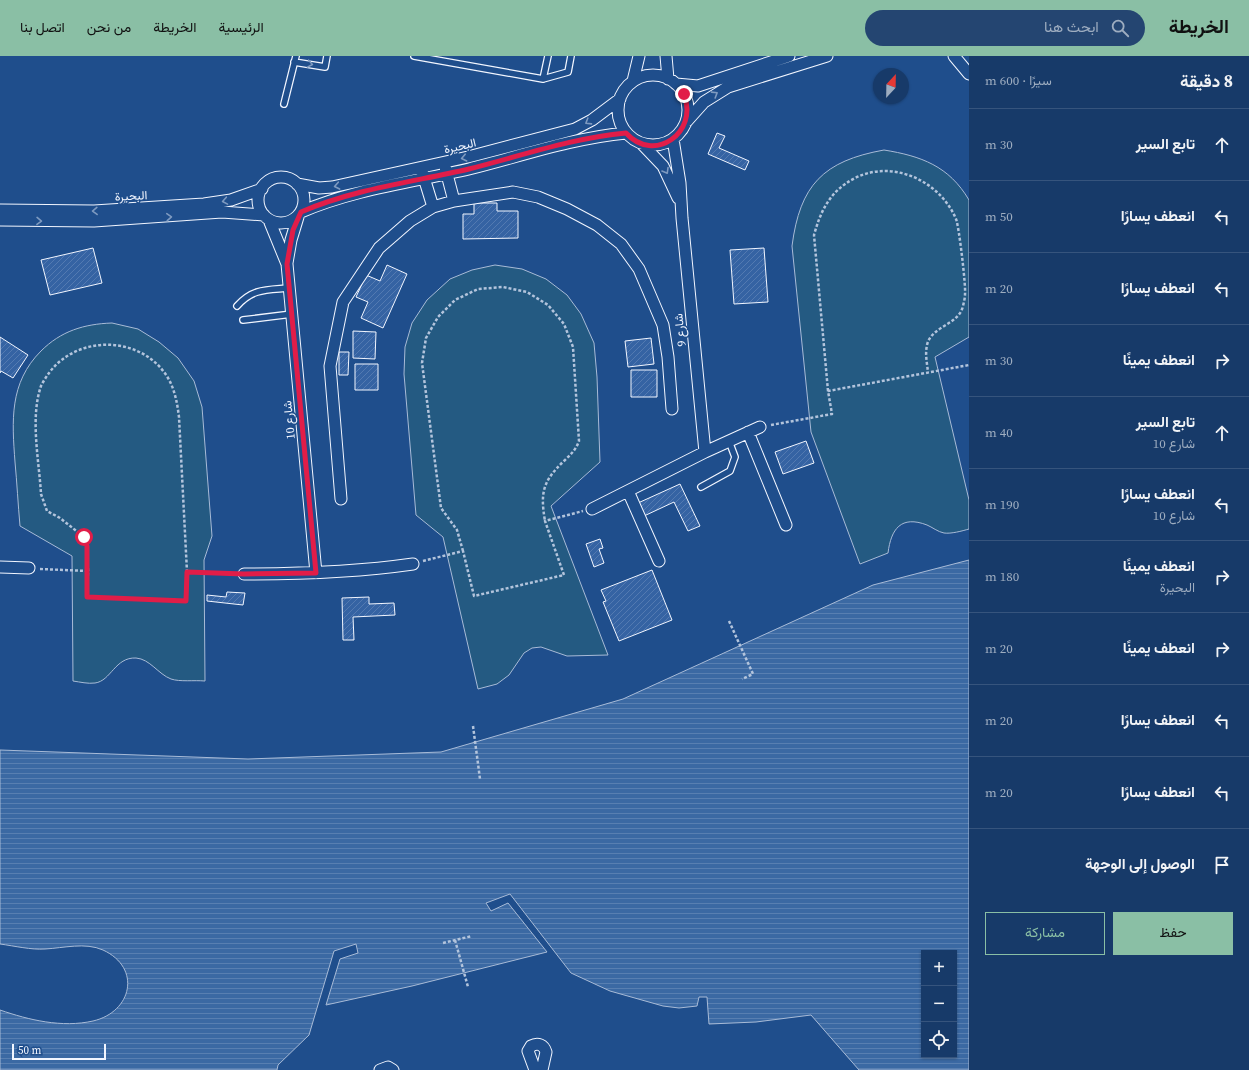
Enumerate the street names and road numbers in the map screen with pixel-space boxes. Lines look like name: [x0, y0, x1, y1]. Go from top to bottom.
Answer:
street label: البحيرة: [442, 135, 478, 157]
street label: البحيرة: [114, 187, 148, 205]
street label: شارع 9: [670, 313, 691, 347]
street label: شارع 10: [279, 400, 300, 440]

